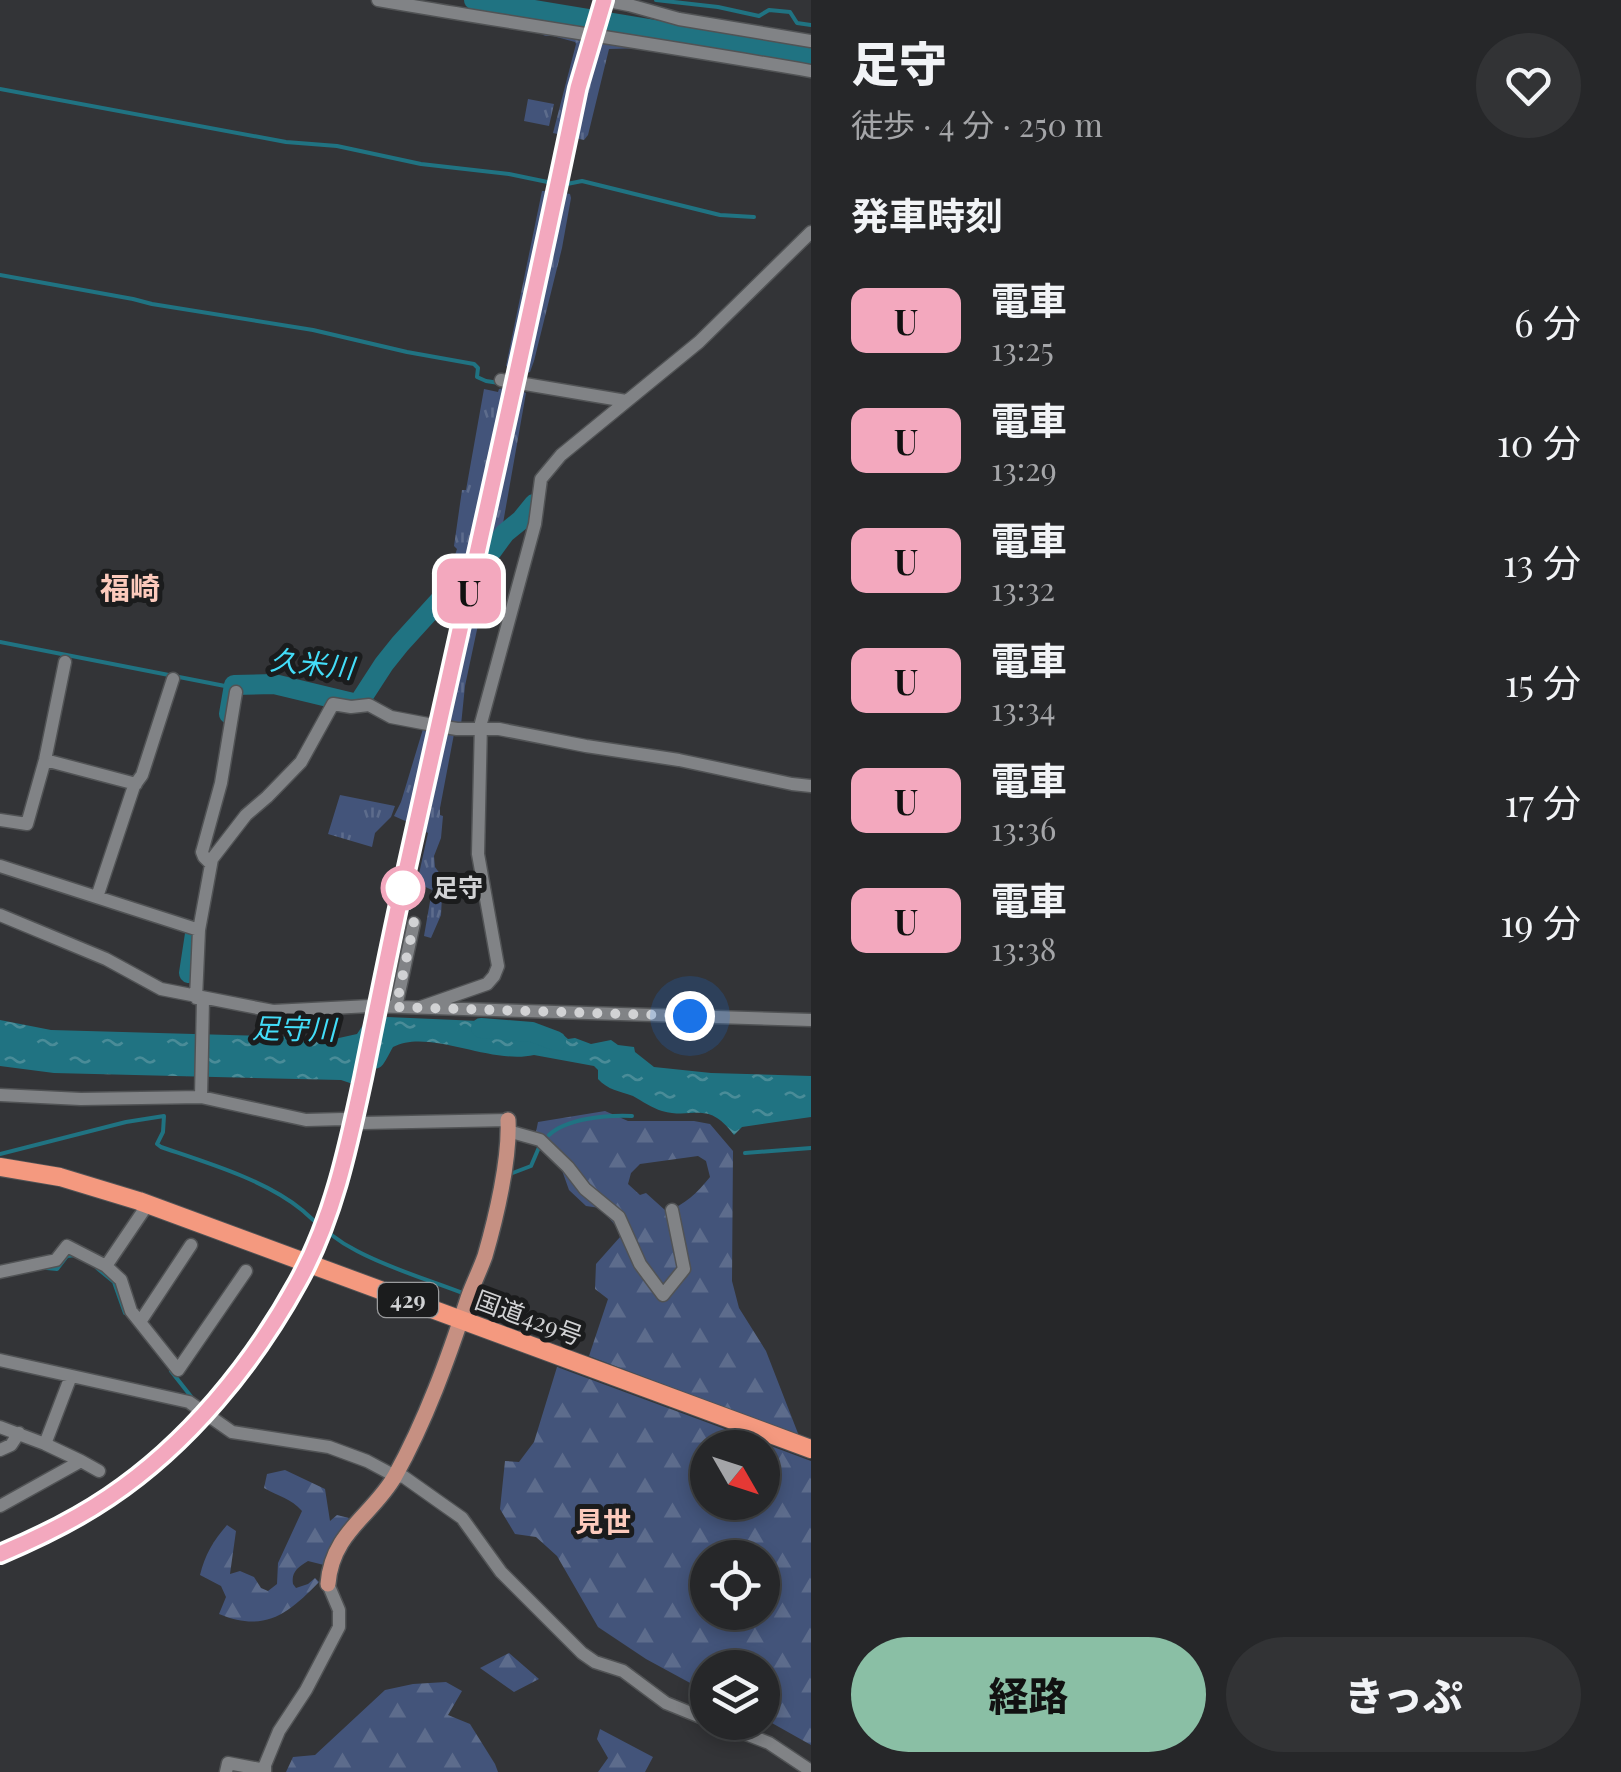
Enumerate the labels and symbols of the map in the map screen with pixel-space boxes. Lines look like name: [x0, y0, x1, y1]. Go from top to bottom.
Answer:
line badge: U: [436, 558, 502, 624]
district label: 福崎: [100, 567, 160, 607]
water label: 久米川: [268, 640, 359, 686]
marker: 足守: [382, 867, 424, 909]
place label: 足守: [433, 870, 483, 903]
your location: [665, 991, 715, 1041]
water label: 足守川: [252, 1008, 339, 1047]
street label: 国道429号: [471, 1282, 588, 1351]
road number: 429: [378, 1283, 438, 1317]
north arrow: [690, 1430, 780, 1520]
district label: 見世: [575, 1502, 631, 1539]

